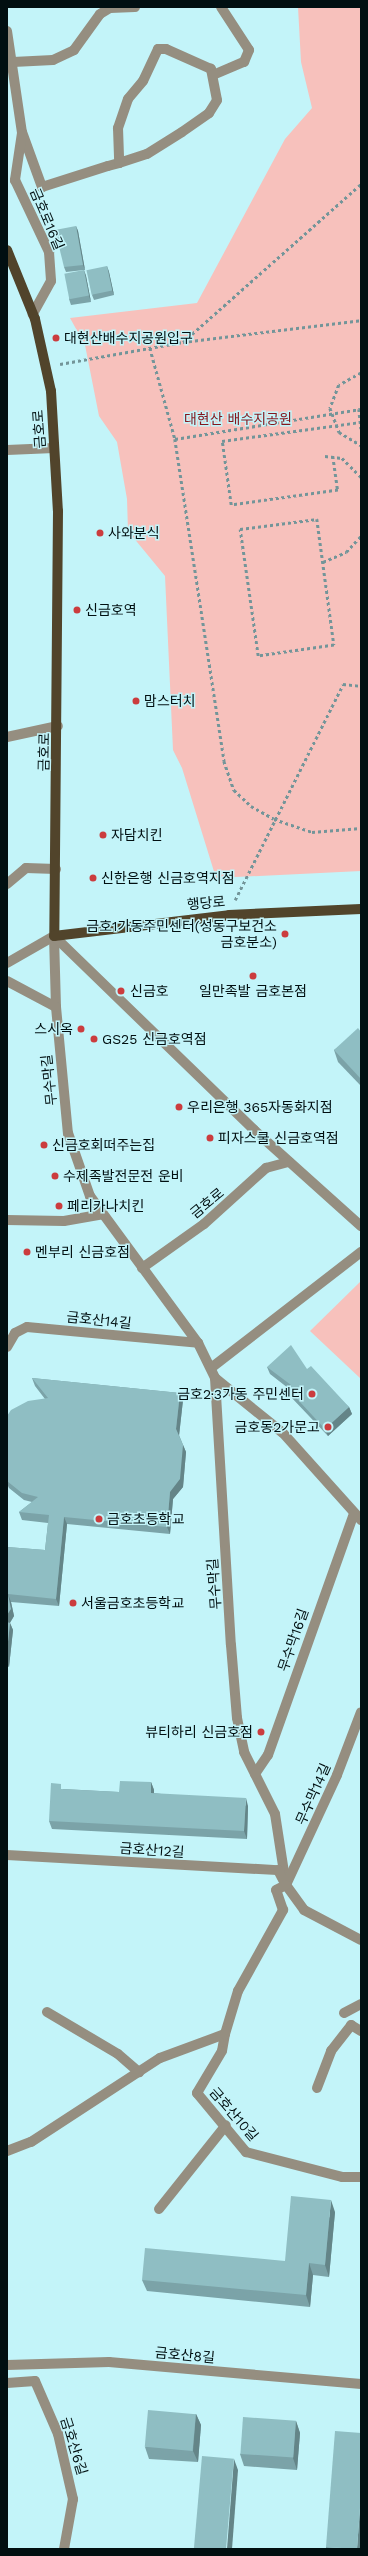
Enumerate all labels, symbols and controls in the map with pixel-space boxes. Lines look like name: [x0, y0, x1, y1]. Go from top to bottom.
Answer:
street label: 금호로16길: [26, 186, 68, 252]
place label: 대현산배수지공원입구: [64, 330, 193, 346]
marker: 대현산배수지공원입구: [51, 333, 61, 343]
street label: 금호로: [29, 409, 49, 449]
park label: 대현산 배수지공원: [184, 411, 292, 427]
place label: 사와분식: [108, 525, 160, 541]
marker: 사와분식: [95, 528, 105, 538]
place label: 신금호역: [85, 602, 137, 618]
marker: 신금호역: [72, 605, 82, 615]
place label: 맘스터치: [144, 693, 196, 709]
marker: 맘스터치: [131, 696, 141, 706]
street label: 금호로: [35, 733, 53, 771]
place label: 자담치킨: [111, 827, 163, 843]
marker: 자담치킨: [98, 830, 108, 840]
place label: 신한은행 신금호역지점: [101, 870, 235, 886]
marker: 신한은행 신금호역지점: [88, 873, 98, 883]
street label: 행당로: [186, 893, 226, 913]
place label: 금호1가동주민센터(성동구보건소 금호분소): [86, 918, 277, 950]
marker: 금호1가동주민센터(성동구보건소 금호분소): [280, 929, 290, 939]
marker: 일만족발 금호본점: [248, 971, 258, 981]
place label: 신금호: [130, 983, 169, 999]
place label: 일만족발 금호본점: [199, 983, 307, 999]
marker: 신금호: [115, 985, 127, 997]
place label: 스시옥: [34, 1021, 73, 1037]
marker: 스시옥: [76, 1024, 86, 1034]
place label: GS25 신금호역점: [102, 1031, 207, 1047]
marker: GS25 신금호역점: [89, 1034, 99, 1044]
street label: 무수막길: [38, 1054, 60, 1106]
place label: 우리은행 365자동화지점: [187, 1099, 333, 1115]
marker: 우리은행 365자동화지점: [174, 1102, 184, 1112]
place label: 피자스쿨 신금호역점: [218, 1130, 339, 1146]
marker: 피자스쿨 신금호역점: [205, 1133, 215, 1143]
place label: 신금호회떠주는집: [52, 1137, 155, 1153]
marker: 신금호회떠주는집: [39, 1140, 49, 1150]
place label: 수제족발전문전 운비: [63, 1168, 184, 1184]
marker: 수제족발전문전 운비: [50, 1171, 60, 1181]
street label: 금호로: [187, 1184, 227, 1222]
place label: 페리카나치킨: [67, 1198, 144, 1214]
marker: 페리카나치킨: [54, 1201, 64, 1211]
place label: 멘부리 신금호점: [35, 1244, 130, 1260]
marker: 멘부리 신금호점: [22, 1247, 32, 1257]
street label: 금호산14길: [66, 1308, 132, 1332]
place label: 금호2·3가동 주민센터: [177, 1386, 304, 1402]
marker: 금호2·3가동 주민센터: [307, 1389, 317, 1399]
place label: 금호동2가문고: [235, 1419, 320, 1435]
marker: 금호동2가문고: [323, 1422, 333, 1432]
place label: 금호초등학교: [107, 1511, 184, 1527]
marker: 금호초등학교: [94, 1514, 104, 1524]
street label: 무수막길: [204, 1558, 224, 1610]
place label: 서울금호초등학교: [81, 1595, 184, 1611]
marker: 서울금호초등학교: [68, 1598, 78, 1608]
street label: 무수막16길: [274, 1606, 312, 1674]
place label: 뷰티하리 신금호점: [145, 1724, 253, 1740]
marker: 뷰티하리 신금호점: [256, 1727, 266, 1737]
street label: 무수막14길: [292, 1761, 334, 1827]
street label: 금호산12길: [119, 1839, 185, 1861]
street label: 금호산10길: [206, 2084, 262, 2144]
street label: 금호산8길: [154, 2344, 216, 2366]
street label: 금호산6길: [57, 2415, 91, 2477]

